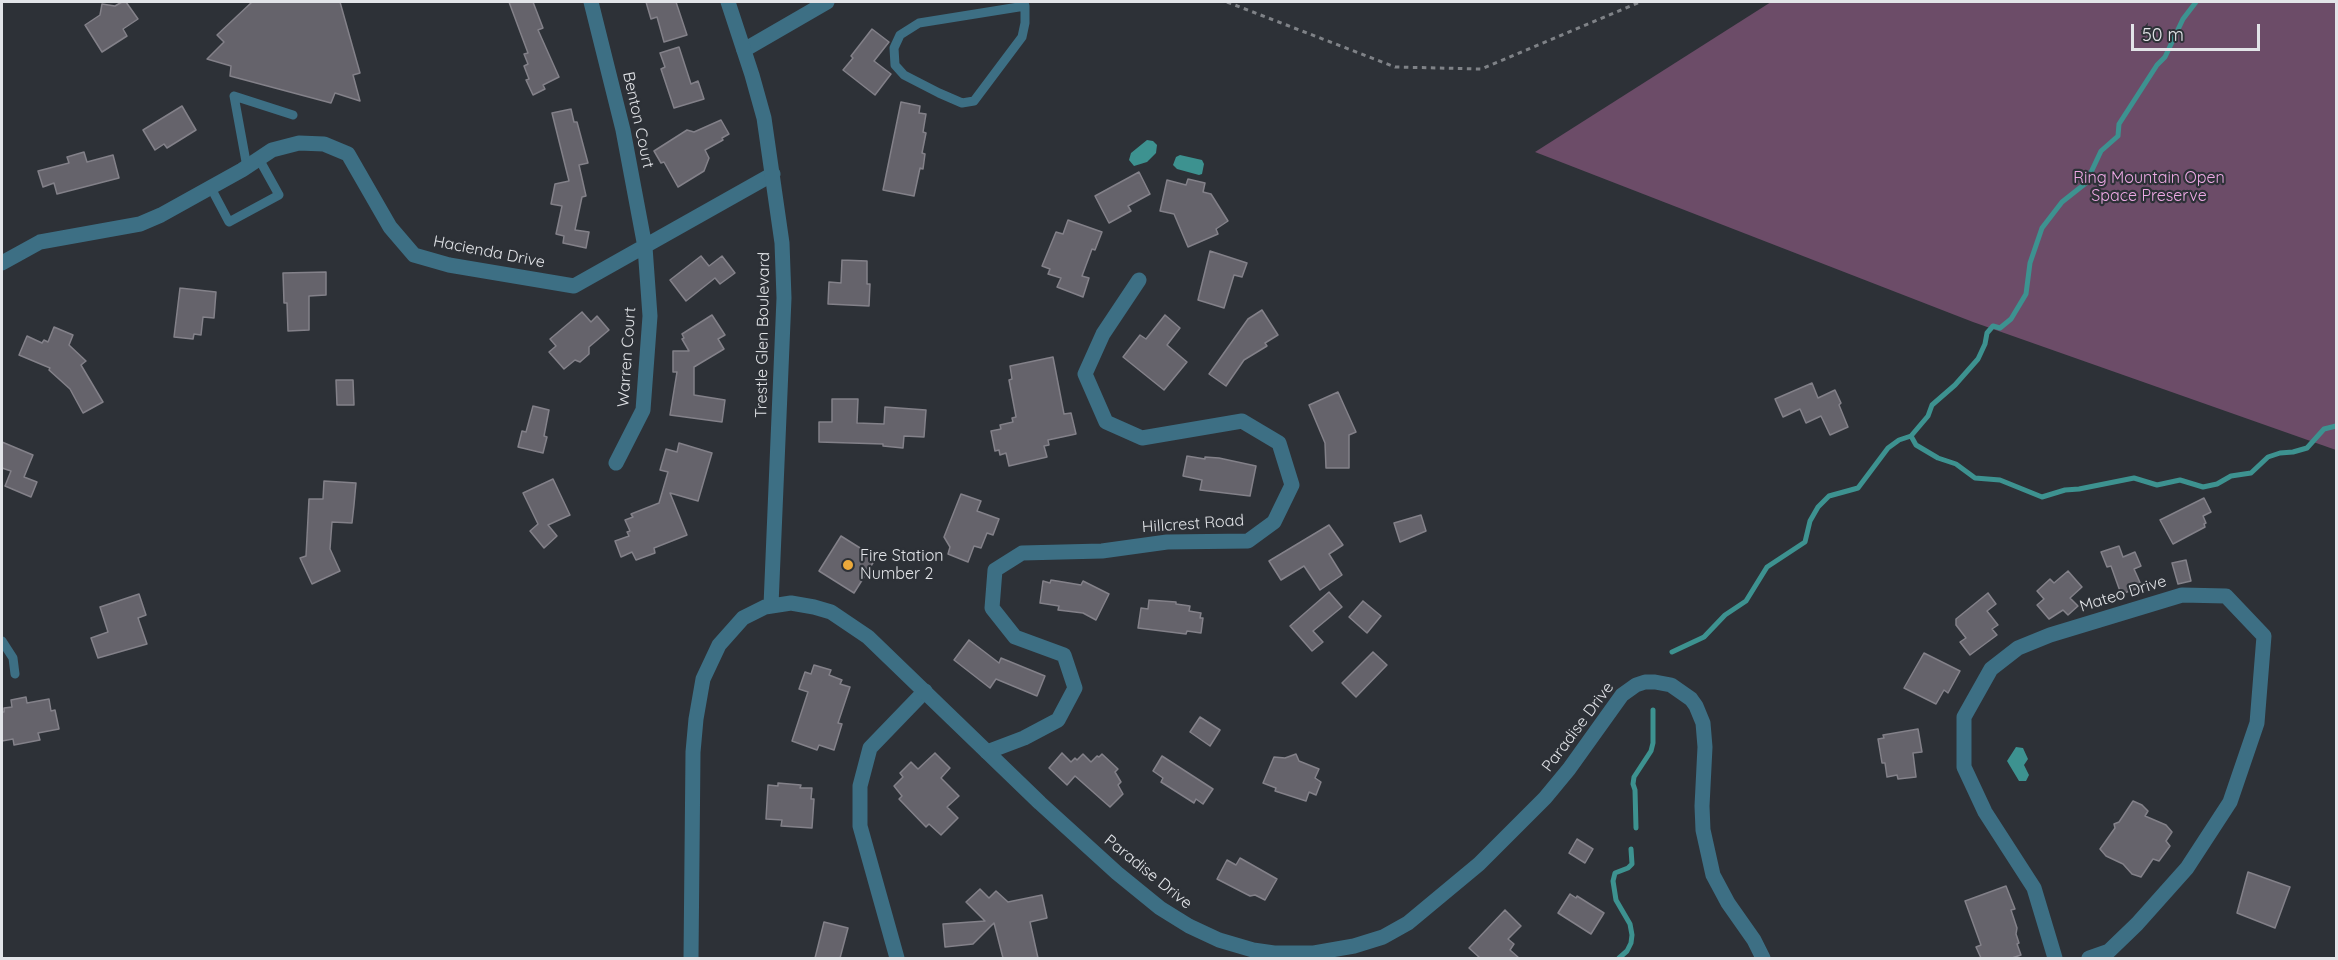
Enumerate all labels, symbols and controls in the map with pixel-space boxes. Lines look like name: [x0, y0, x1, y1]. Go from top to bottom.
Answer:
scale bar: [2134, 12, 2263, 50]
text: 50 m: [2142, 23, 2184, 46]
street label: Benton Court: [618, 70, 658, 170]
park label: Ring Mountain Open Space Preserve: [2073, 168, 2225, 206]
street label: Hacienda Drive: [431, 232, 547, 272]
street label: Trestle Glen Boulevard: [752, 252, 774, 418]
street label: Warren Court: [614, 306, 640, 408]
street label: Hillcrest Road: [1141, 511, 1245, 537]
place label: Fire Station Number 2: [860, 546, 944, 584]
marker: Fire Station Number 2: [841, 558, 855, 572]
street label: Mateo Drive: [2077, 572, 2169, 616]
street label: Paradise Drive: [1538, 678, 1618, 776]
street label: Paradise Drive: [1100, 831, 1196, 913]

